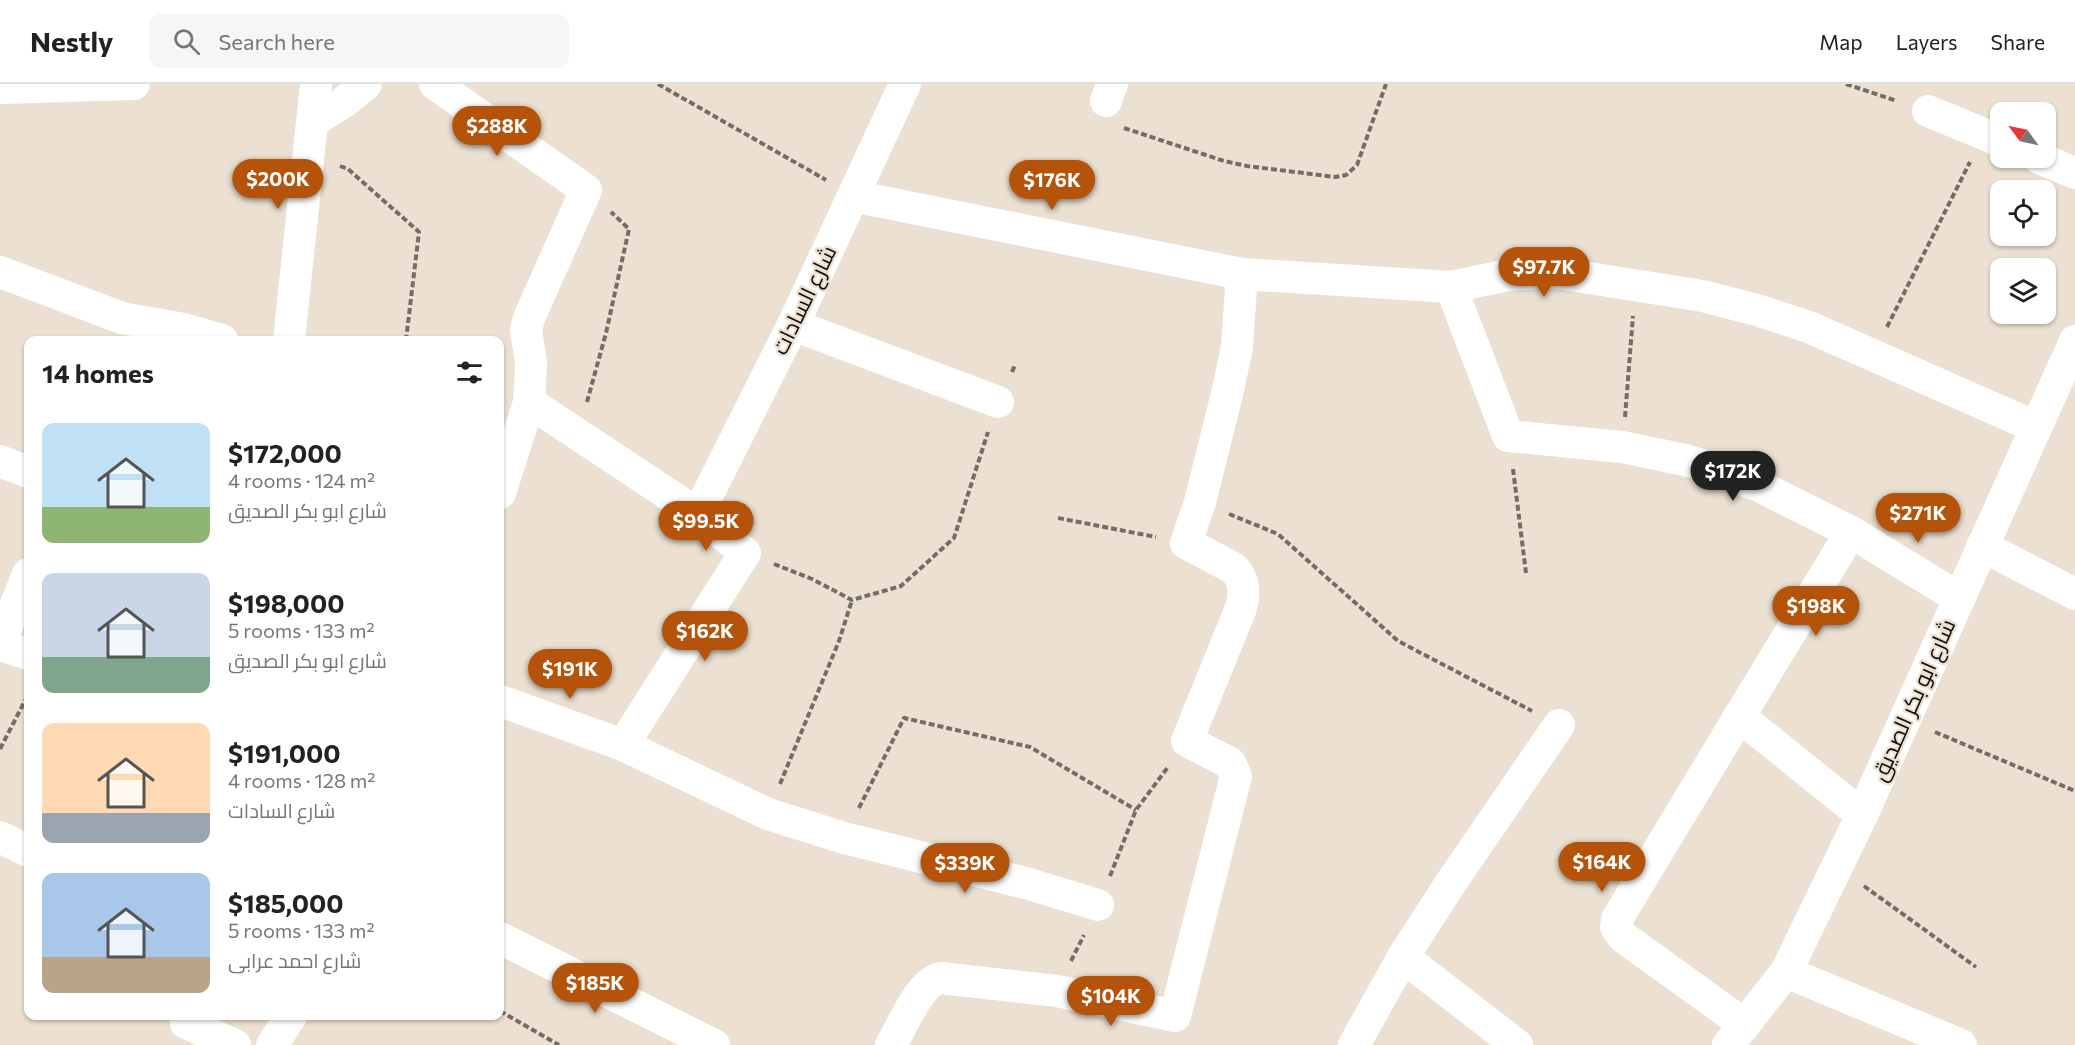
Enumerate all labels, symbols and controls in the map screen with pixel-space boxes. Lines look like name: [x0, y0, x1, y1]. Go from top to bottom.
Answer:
search box: [149, 14, 569, 68]
text: Nestly: [30, 24, 113, 58]
icon: search: [170, 25, 203, 58]
text: Search here: [218, 28, 335, 55]
text: Map: [1819, 29, 1863, 54]
text: Layers: [1896, 29, 1958, 54]
text: Share: [1991, 29, 2045, 54]
north arrow: [1990, 102, 2056, 168]
map controls: [1990, 102, 2056, 324]
pin: $288K: [455, 106, 539, 157]
text: $288K: [466, 113, 528, 137]
pin: $200K: [236, 159, 320, 210]
pin: $176K: [1010, 160, 1094, 211]
text: $200K: [246, 166, 310, 190]
text: $176K: [1023, 167, 1081, 191]
button: locate: [1990, 180, 2056, 246]
street label: شارع السادات: [766, 241, 843, 360]
pin: $97.7K: [1495, 247, 1593, 298]
text: $97.7K: [1512, 254, 1576, 278]
button: layers: [1990, 258, 2056, 324]
icon: filters: [453, 356, 486, 389]
text: 14 homes: [42, 357, 154, 388]
text: $172,000: [228, 437, 342, 468]
icon: home: [90, 447, 162, 519]
pin: $172K: [1691, 451, 1775, 502]
text: $172K: [1705, 458, 1761, 482]
text: 4 rooms · 124 m²: [228, 468, 375, 492]
pin: $271K: [1876, 493, 1960, 544]
text: شارع ابو بكر الصديق: [228, 498, 387, 522]
text: $271K: [1890, 500, 1946, 524]
pin: $99.5K: [657, 501, 755, 552]
text: $99.5K: [673, 508, 739, 532]
pin: $198K: [1774, 586, 1858, 637]
text: $198,000: [228, 587, 344, 618]
text: $198K: [1786, 593, 1846, 617]
icon: home: [90, 597, 162, 669]
pin: $162K: [663, 611, 747, 662]
street label: شارع ابو بكر الصديق: [1865, 614, 1962, 786]
text: 5 rooms · 133 m²: [228, 618, 374, 642]
text: $162K: [676, 618, 734, 642]
text: شارع ابو بكر الصديق: [228, 648, 387, 672]
pin: $191K: [528, 649, 612, 700]
text: $191K: [542, 656, 598, 680]
text: $191,000: [228, 737, 340, 768]
icon: home: [90, 747, 162, 819]
text: 4 rooms · 128 m²: [228, 768, 375, 792]
text: شارع السادات: [228, 798, 335, 822]
pin: $164K: [1560, 842, 1644, 893]
pin: $339K: [923, 843, 1007, 894]
text: $164K: [1572, 849, 1632, 873]
text: $339K: [935, 850, 995, 874]
text: $185,000: [228, 887, 344, 918]
icon: home: [90, 897, 162, 969]
text: 5 rooms · 133 m²: [228, 918, 374, 942]
text: شارع احمد عرابى: [228, 948, 361, 972]
pin: $185K: [553, 963, 637, 1014]
text: $185K: [566, 970, 624, 994]
pin: $104K: [1069, 976, 1153, 1027]
text: $104K: [1081, 983, 1141, 1007]

